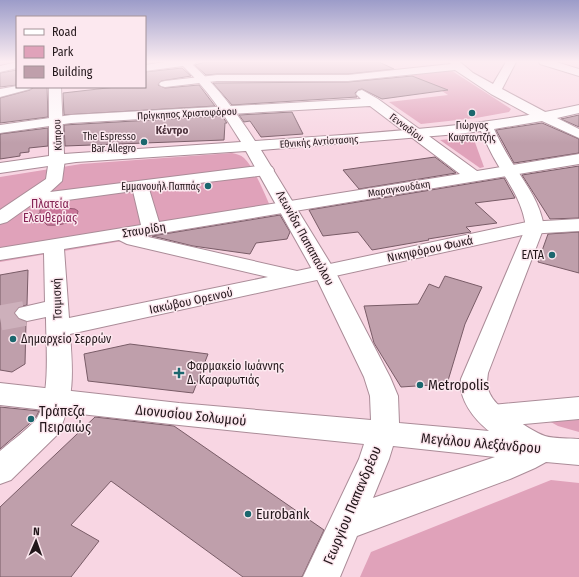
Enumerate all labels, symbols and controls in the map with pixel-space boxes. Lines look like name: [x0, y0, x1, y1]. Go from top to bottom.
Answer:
legend: [16, 16, 146, 88]
text: Road: [52, 25, 77, 39]
text: Park: [52, 45, 74, 59]
text: Building: [52, 65, 93, 79]
street label: Πρίγκηπος Χριστοφόρου: [137, 104, 237, 123]
marker: Γιώργος Καφταντζής: [467, 108, 477, 118]
street label: Γενναδίου: [387, 110, 427, 145]
street label: Κύπρου: [50, 119, 65, 151]
place label: Γιώργος Καφταντζής: [448, 119, 496, 144]
district label: Κέντρο: [156, 124, 188, 137]
place label: The Espresso Bar Allegro: [83, 131, 136, 155]
street label: Εθνικής Αντίστασης: [279, 132, 360, 151]
marker: The Espresso Bar Allegro: [139, 137, 149, 147]
street label: Μαραγκουδάκη: [367, 177, 431, 200]
place label: Εμμανουήλ Παππάς: [121, 180, 201, 193]
marker: Εμμανουήλ Παππάς: [203, 181, 213, 191]
street label: Λεωνίδα Παπαπαύλου: [273, 188, 337, 288]
park label: Πλατεία Ελευθερίας: [23, 197, 77, 225]
street label: Σταυρίδη: [121, 220, 167, 240]
street label: Νικηφόρου Φωκά: [386, 233, 474, 265]
place label: ΕΛΤΑ: [521, 248, 545, 262]
marker: ΕΛΤΑ: [547, 250, 557, 260]
street label: Τσιμισκή: [49, 278, 65, 320]
street label: Ιακώβου Ορεινού: [148, 285, 234, 317]
place label: Δημαρχείο Σερρών: [21, 332, 112, 346]
marker: Δημαρχείο Σερρών: [8, 334, 18, 344]
place label: Φαρμακείο Ιωάννης Δ. Καραφωτιάς: [187, 359, 284, 387]
marker: Φαρμακείο Ιωάννης Δ. Καραφωτιάς: [174, 368, 184, 378]
place label: Metropolis: [428, 377, 489, 394]
marker: Metropolis: [415, 380, 425, 390]
street label: Διονυσίου Σολωμού: [135, 401, 247, 430]
place label: Τράπεζα Πειραιώς: [39, 403, 91, 436]
marker: Τράπεζα Πειραιώς: [26, 414, 36, 424]
street label: Μεγάλου Αλεξάνδρου: [420, 430, 542, 457]
street label: Γεωργίου Παπανδρέου: [320, 443, 385, 567]
place label: Eurobank: [256, 506, 310, 523]
marker: Eurobank: [243, 509, 253, 519]
north arrow: [16, 521, 56, 561]
text: N: [33, 525, 40, 538]

